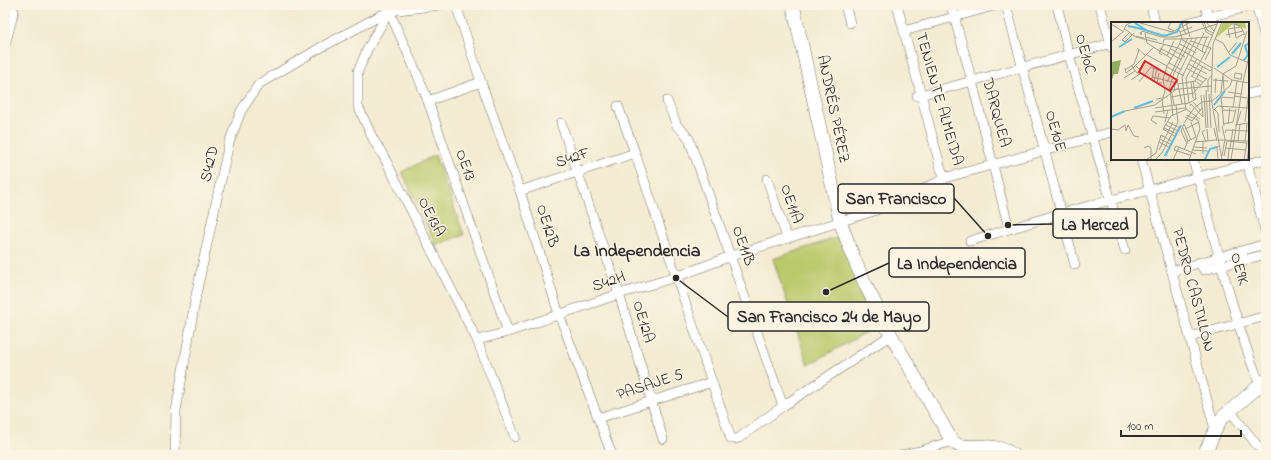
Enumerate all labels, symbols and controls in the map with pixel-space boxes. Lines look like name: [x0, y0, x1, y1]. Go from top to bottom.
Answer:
inset map: [1111, 22, 1249, 160]
street label: TENIENTE ALMEIDA: [909, 30, 969, 168]
street label: OE10C: [1068, 31, 1102, 77]
street label: ANDRÉS PÉREZ: [810, 53, 856, 165]
street label: DARQUEA: [975, 75, 1017, 150]
street label: OE10E: [1038, 108, 1072, 154]
street label: S42F: [553, 141, 594, 175]
street label: S42D: [194, 143, 226, 185]
street label: OE13: [448, 146, 482, 184]
street label: OE11A: [773, 181, 809, 227]
callout: San Francisco: [838, 184, 954, 213]
text: San Francisco: [846, 187, 947, 212]
street label: OE13A: [411, 193, 451, 241]
street label: OE12B: [529, 201, 565, 251]
callout: La Merced: [1053, 209, 1137, 238]
text: La Merced: [1061, 213, 1129, 238]
street label: OE11B: [725, 223, 761, 270]
street label: PEDRO CASTILLÓN: [1165, 225, 1221, 355]
district label: La Independencia: [574, 239, 701, 265]
callout: La Independencia: [889, 248, 1025, 277]
street label: OE9K: [1223, 250, 1255, 288]
text: La Independencia: [897, 252, 1017, 277]
street label: S42H: [589, 265, 629, 299]
street label: OE12A: [625, 298, 661, 346]
callout: San Francisco 24 de Mayo: [728, 302, 929, 331]
text: San Francisco 24 de Mayo: [737, 305, 921, 332]
street label: PASAJE 5: [614, 363, 686, 407]
scale bar: [1121, 412, 1241, 438]
text: 100 m: [1127, 418, 1154, 436]

